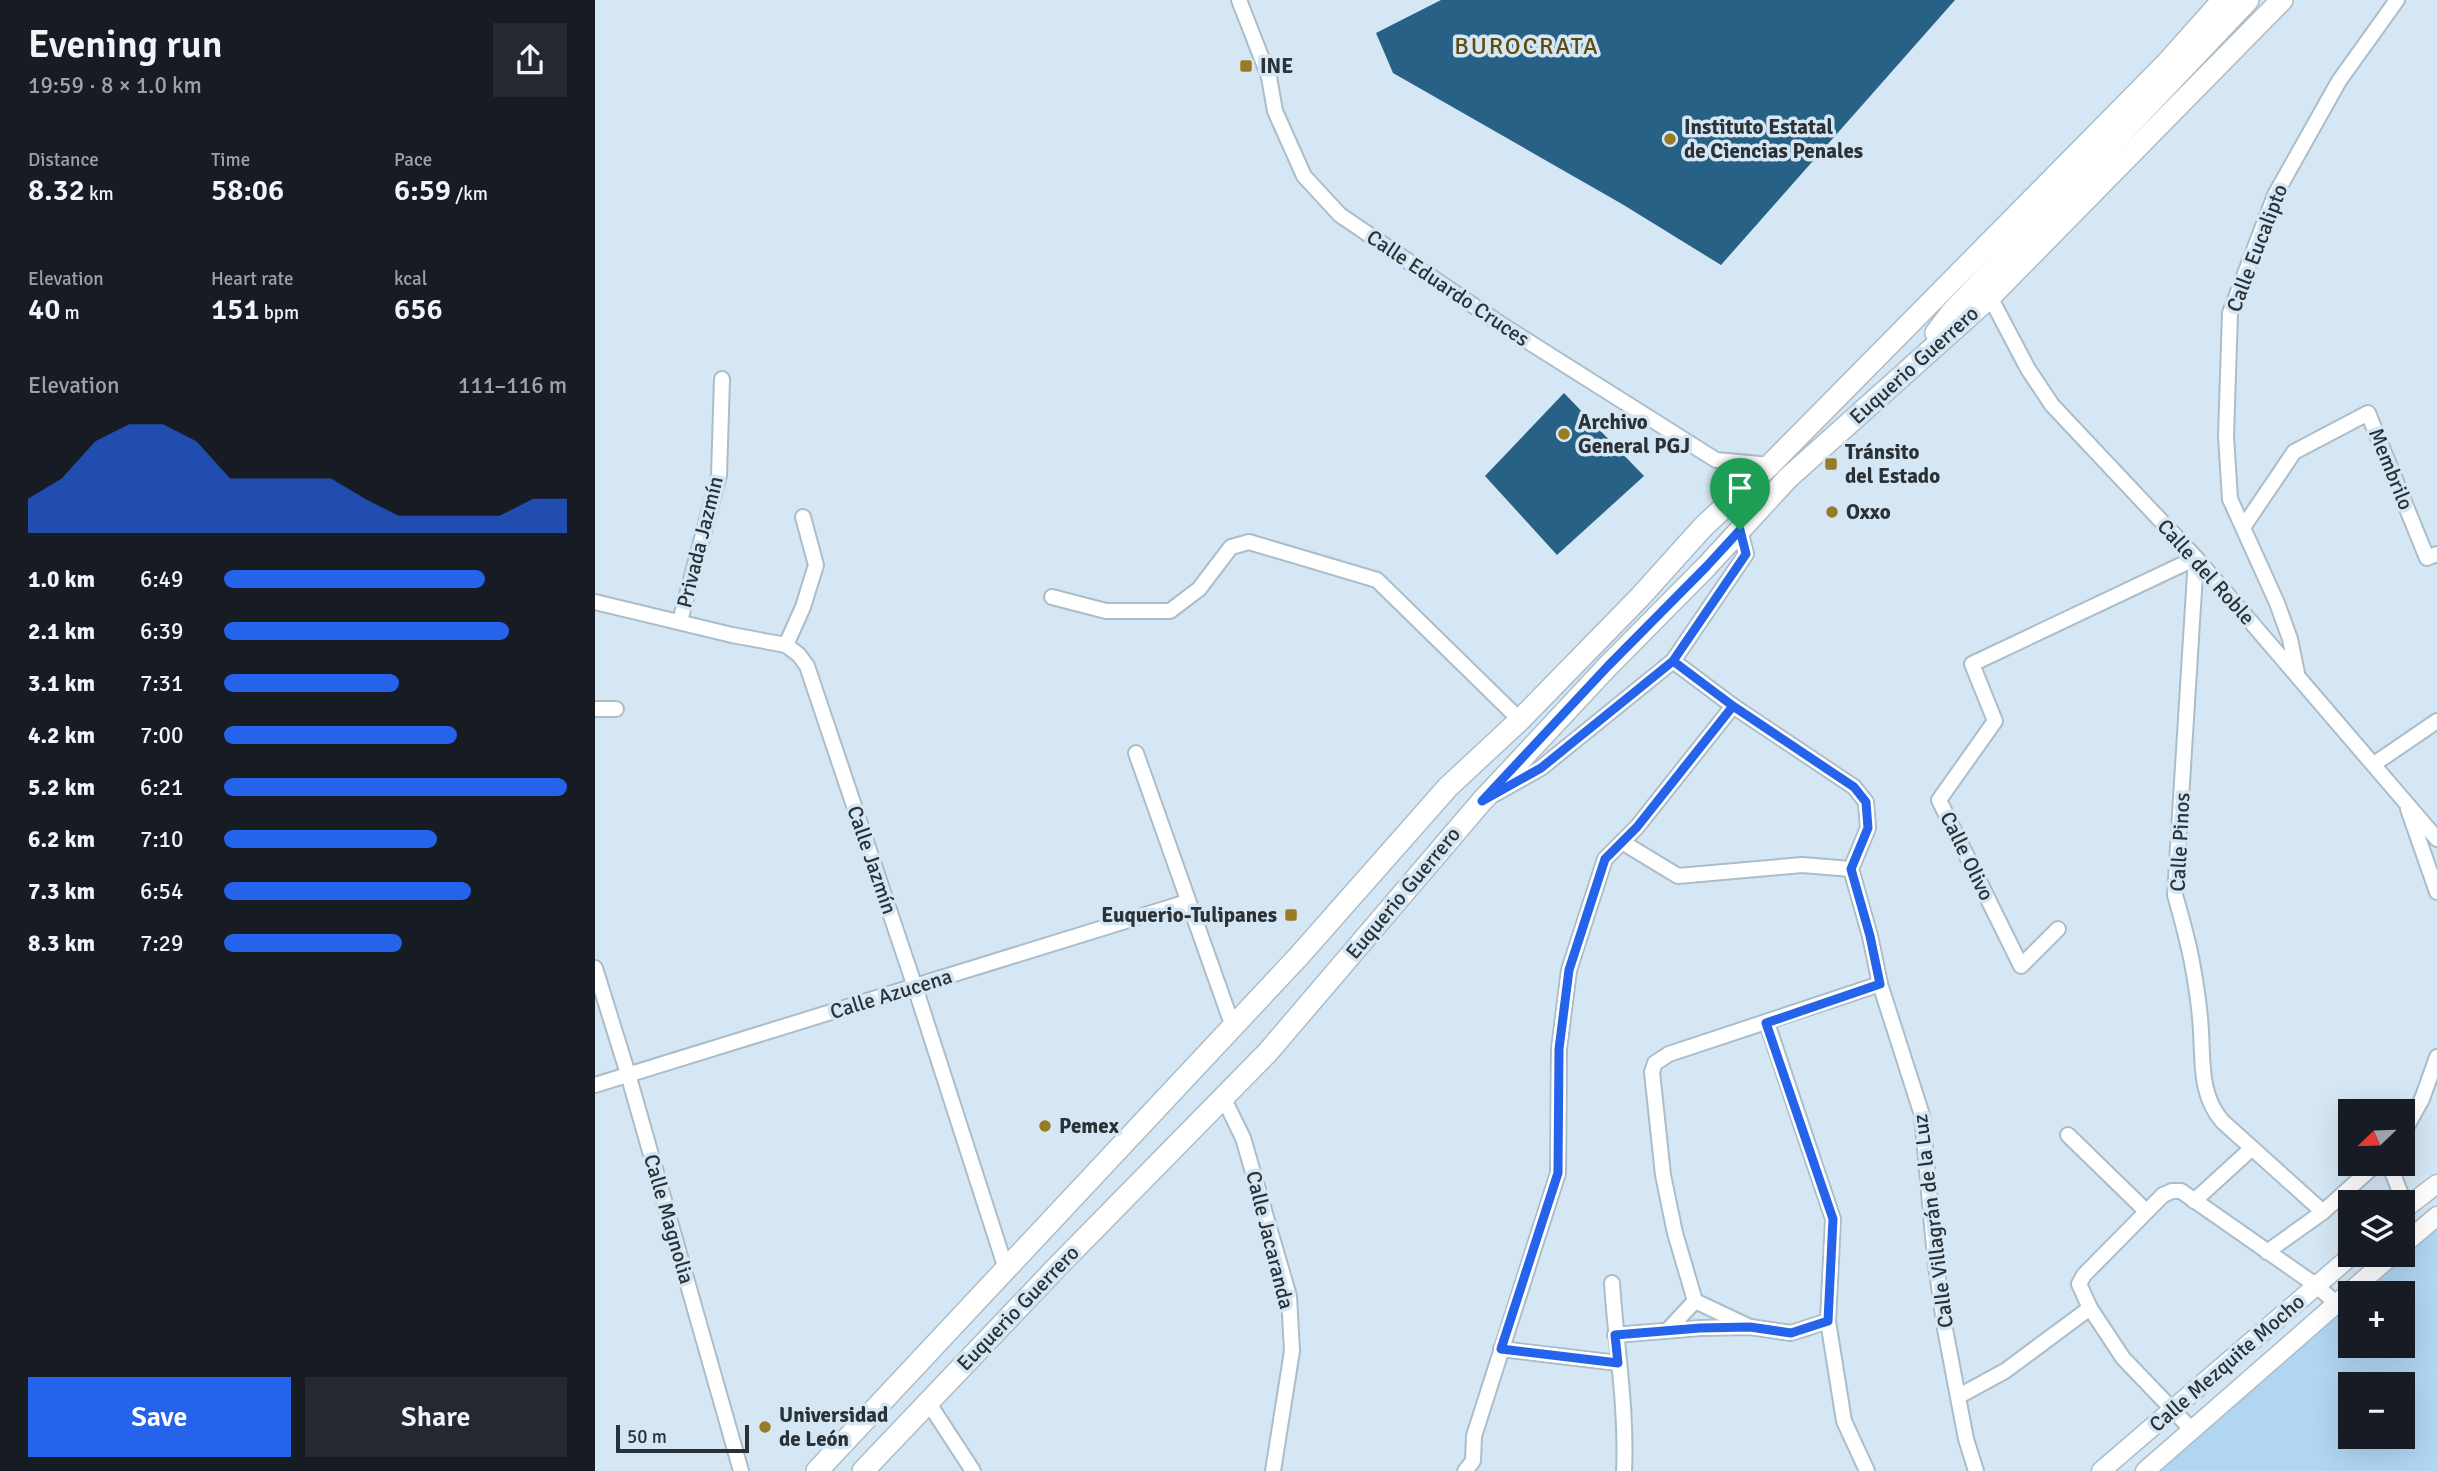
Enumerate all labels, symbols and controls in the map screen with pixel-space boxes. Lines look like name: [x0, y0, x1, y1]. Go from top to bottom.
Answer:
text: Evening run: [28, 21, 222, 68]
button: share: [493, 23, 567, 97]
district label: BUROCRATA: [1454, 31, 1600, 61]
place label: INE: [1260, 53, 1293, 79]
marker: INE: [1238, 58, 1254, 74]
text: 19:59 · 8 × 1.0 km: [28, 71, 202, 100]
place label: Instituto Estatal de Ciencias Penales: [1684, 114, 1863, 164]
marker: Instituto Estatal de Ciencias Penales: [1662, 131, 1678, 147]
text: Distance: [28, 148, 99, 172]
text: Time: [211, 148, 250, 172]
text: Pace: [394, 148, 432, 172]
text: 8.32: [28, 172, 85, 209]
text: 58:06: [211, 172, 284, 209]
text: 6:59: [394, 172, 451, 209]
street label: Calle Eucalipto: [2221, 180, 2293, 316]
text: km: [85, 182, 114, 206]
text: /km: [451, 182, 488, 206]
street label: Calle Eduardo Cruces: [1362, 224, 1534, 352]
text: Elevation: [28, 267, 104, 291]
text: Heart rate: [211, 267, 293, 291]
text: kcal: [394, 267, 427, 291]
text: 40: [28, 291, 60, 328]
text: 151: [211, 291, 260, 328]
text: 656: [394, 291, 443, 328]
street label: Euquerio Guerrero: [1844, 300, 1984, 430]
text: m: [60, 301, 80, 325]
text: bpm: [260, 301, 299, 325]
text: Elevation: [28, 371, 120, 400]
text: 111–116 m: [458, 371, 567, 400]
place label: Archivo General PGJ: [1578, 409, 1690, 459]
street label: Membrilo: [2363, 424, 2419, 514]
marker: Archivo General PGJ: [1556, 426, 1572, 442]
place label: Tránsito del Estado: [1845, 439, 1940, 489]
marker: Tránsito del Estado: [1823, 456, 1839, 472]
pin: [1710, 458, 1770, 530]
icon: arrive: [1721, 469, 1759, 507]
street label: Privada Jazmín: [671, 474, 729, 610]
place label: Oxxo: [1846, 499, 1891, 525]
marker: Oxxo: [1824, 504, 1840, 520]
street label: Calle del Roble: [2152, 514, 2260, 630]
text: 1.0 km: [28, 565, 95, 594]
text: 6:49: [140, 565, 183, 594]
text: 2.1 km: [28, 617, 95, 646]
text: 6:39: [140, 617, 183, 646]
text: 3.1 km: [28, 669, 95, 698]
text: 7:31: [140, 669, 183, 698]
text: 4.2 km: [28, 721, 95, 750]
text: 7:00: [140, 721, 183, 750]
text: 5.2 km: [28, 773, 95, 802]
text: 6:21: [140, 773, 183, 802]
street label: Calle Pinos: [2164, 792, 2196, 892]
street label: Calle Jazmín: [841, 802, 903, 918]
street label: Calle Olivo: [1934, 807, 2000, 905]
street label: Euquerio Guerrero: [1340, 822, 1466, 964]
text: 6.2 km: [28, 825, 95, 854]
text: 7:10: [140, 825, 183, 854]
text: 7.3 km: [28, 877, 95, 906]
text: 6:54: [140, 877, 183, 906]
place label: Euquerio-Tulipanes: [1101, 902, 1277, 928]
marker: Euquerio-Tulipanes: [1283, 907, 1299, 923]
text: 8.3 km: [28, 929, 95, 958]
text: 7:29: [140, 929, 183, 958]
street label: Calle Azucena: [827, 963, 955, 1025]
north arrow: [2338, 1099, 2415, 1176]
map controls: [2338, 1099, 2415, 1449]
place label: Pemex: [1059, 1113, 1120, 1139]
street label: Calle Villagrán de la Luz: [1907, 1113, 1959, 1329]
marker: Pemex: [1037, 1118, 1053, 1134]
street label: Calle Magnolia: [638, 1151, 700, 1287]
street label: Calle Jacaranda: [1240, 1168, 1300, 1312]
button: layers: [2338, 1190, 2415, 1267]
street label: Euquerio Guerrero: [951, 1240, 1085, 1376]
button: +: [2338, 1281, 2415, 1358]
street label: Calle Mezquite Mocho: [2144, 1288, 2310, 1438]
button: −: [2338, 1372, 2415, 1449]
button: Save: [28, 1377, 291, 1457]
button: Share: [305, 1377, 567, 1457]
place label: Universidad de León: [779, 1402, 888, 1452]
marker: Universidad de León: [757, 1419, 773, 1435]
scale bar: [616, 1422, 749, 1454]
text: 50 m: [627, 1425, 667, 1449]

